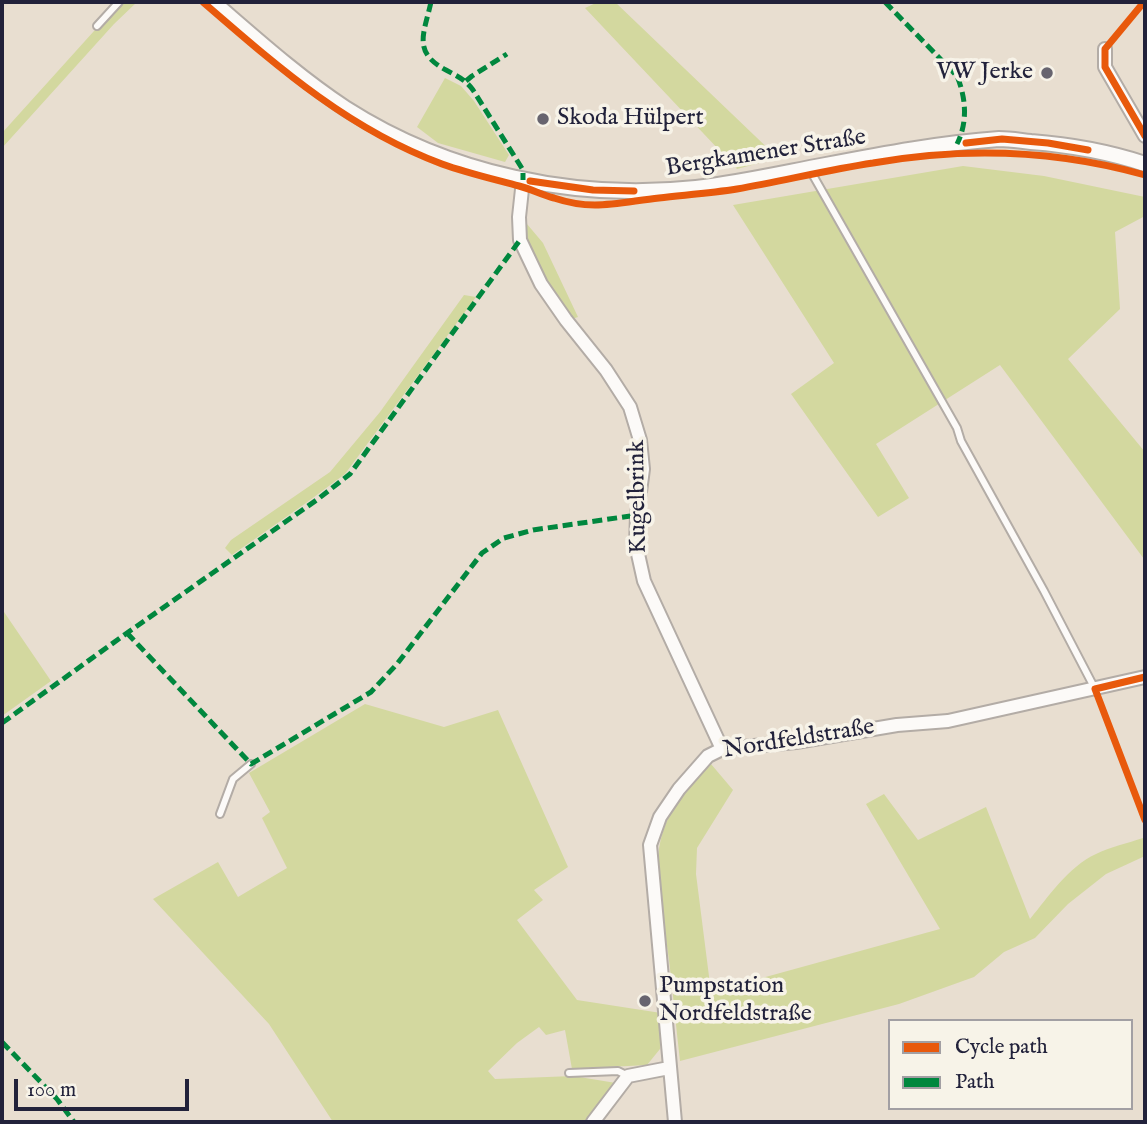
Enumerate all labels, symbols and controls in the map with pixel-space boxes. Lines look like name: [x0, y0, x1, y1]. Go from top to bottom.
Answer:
place label: VW Jerke: [937, 59, 1033, 87]
marker: VW Jerke: [1039, 65, 1055, 81]
place label: Skoda Hülpert: [557, 105, 704, 133]
marker: Skoda Hülpert: [535, 111, 551, 127]
street label: Bergkamener Straße: [664, 124, 868, 184]
street label: Kugelbrink: [624, 440, 654, 554]
street label: Nordfeldstraße: [721, 714, 877, 766]
place label: Pumpstation Nordfeldstraße: [659, 973, 812, 1029]
marker: Pumpstation Nordfeldstraße: [637, 993, 653, 1009]
legend: [888, 1019, 1133, 1110]
text: Cycle path: [955, 1034, 1048, 1061]
scale bar: [18, 1064, 192, 1108]
text: Path: [955, 1069, 994, 1096]
text: 100 m: [27, 1077, 76, 1104]

